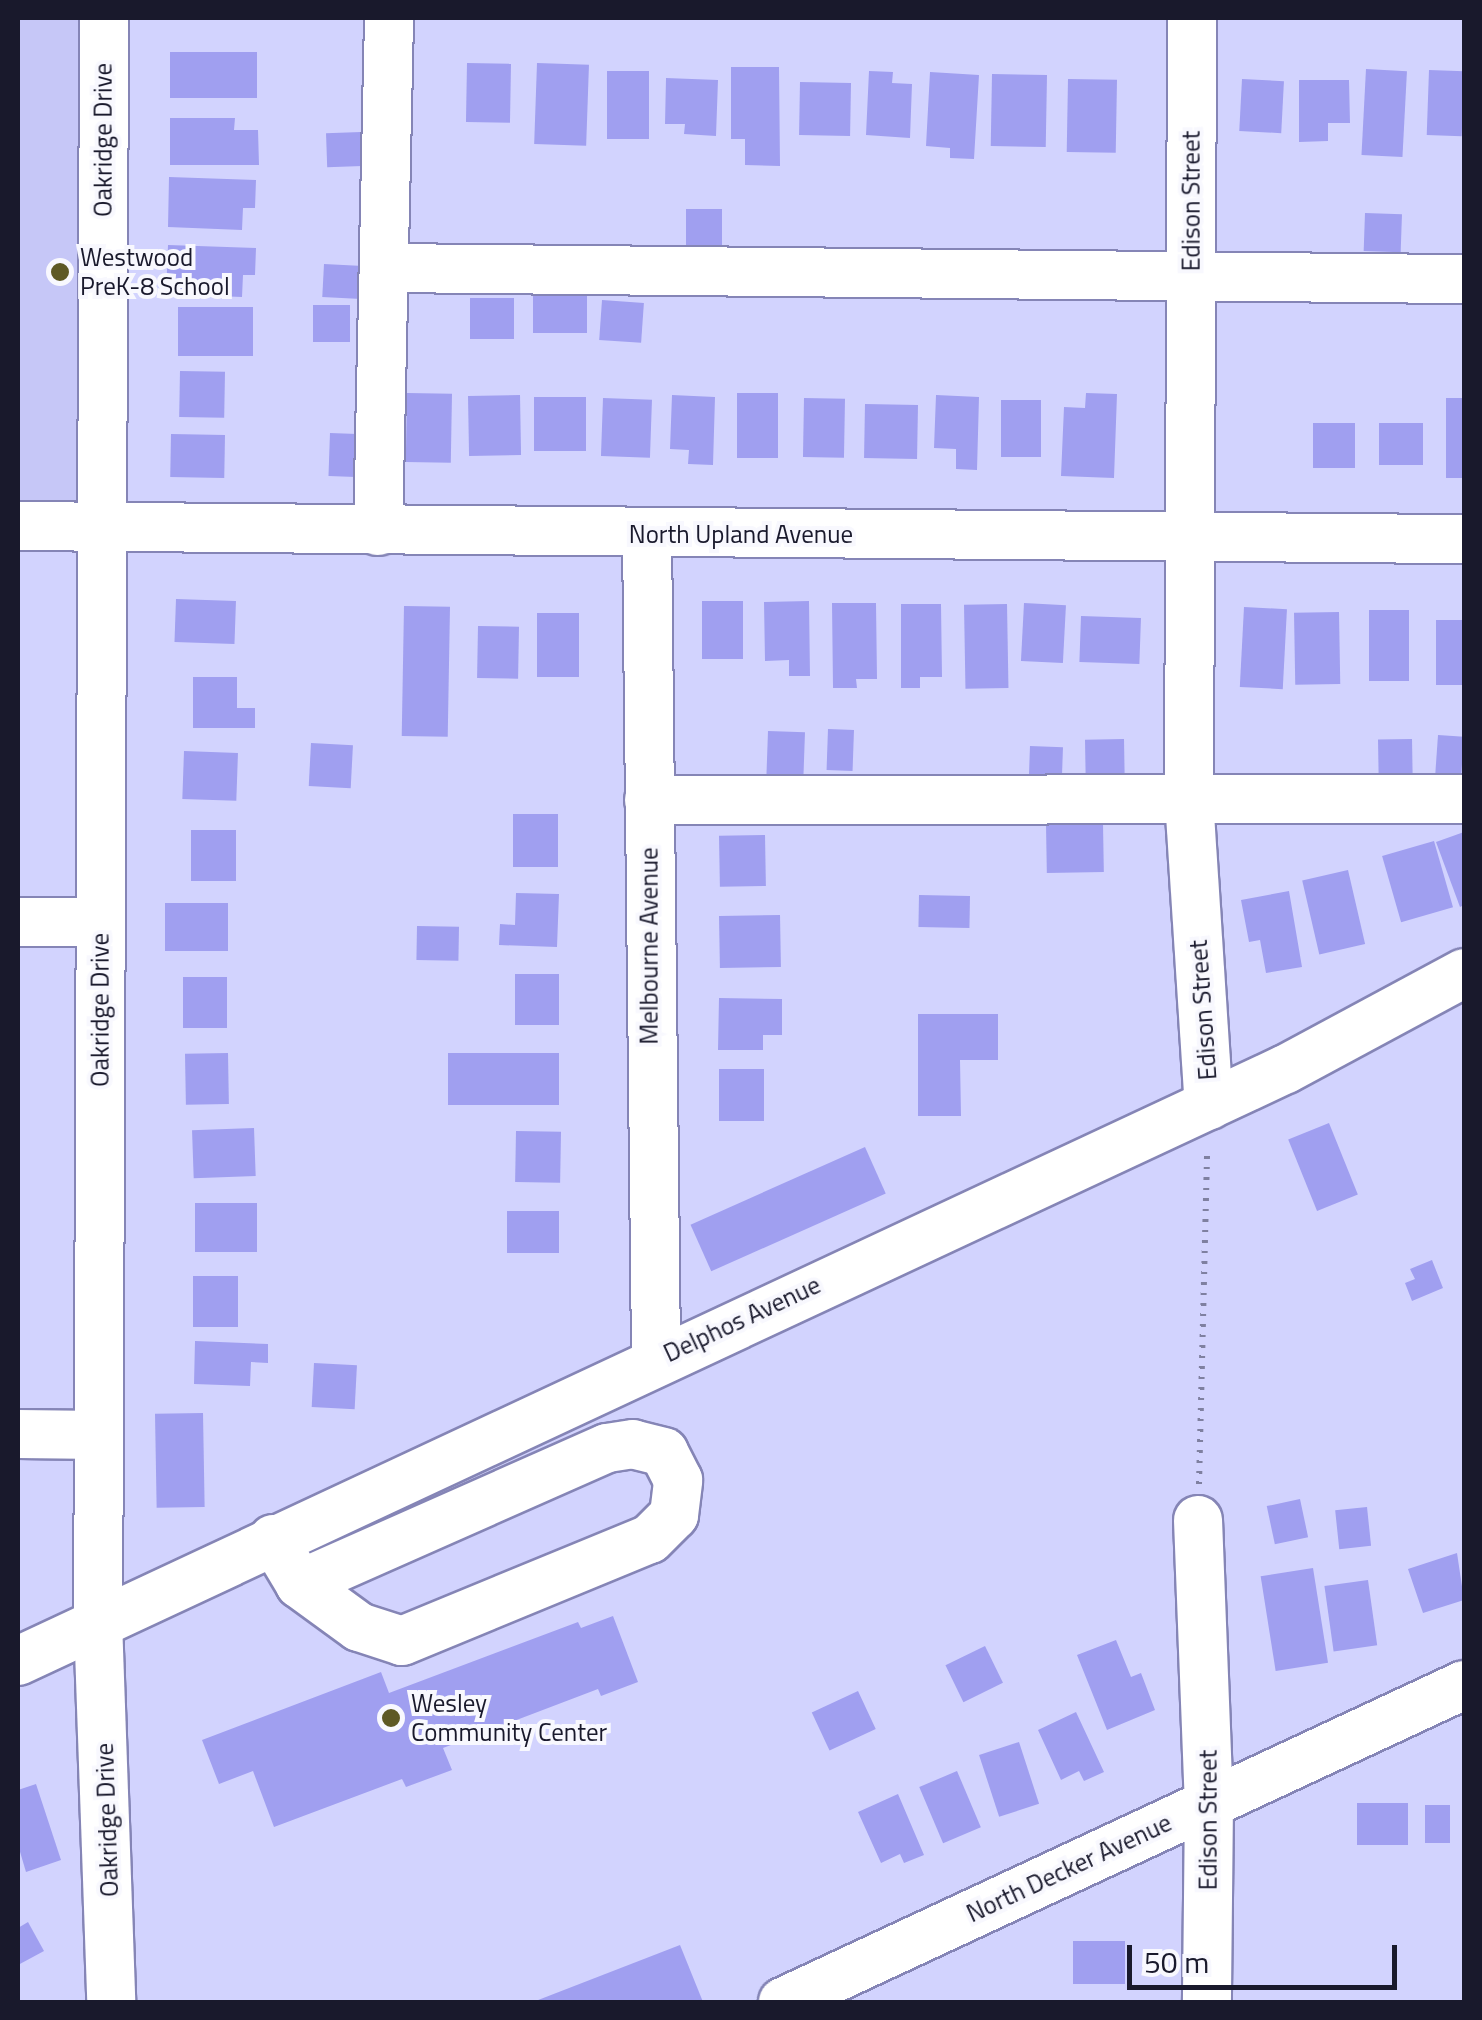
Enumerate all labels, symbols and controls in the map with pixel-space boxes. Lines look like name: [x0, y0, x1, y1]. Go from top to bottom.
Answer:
street label: Oakridge Drive: [88, 63, 118, 217]
street label: Edison Street: [1176, 131, 1206, 271]
place label: Westwood PreK-8 School: [80, 243, 230, 302]
marker: Westwood PreK-8 School: [49, 261, 71, 283]
street label: North Upland Avenue: [629, 519, 853, 549]
street label: Melbourne Avenue: [634, 847, 664, 1045]
street label: Oakridge Drive: [85, 933, 115, 1087]
street label: Edison Street: [1183, 939, 1223, 1081]
street label: Delphos Avenue: [659, 1270, 825, 1368]
place label: Wesley Community Center: [411, 1689, 607, 1748]
marker: Wesley Community Center: [380, 1707, 402, 1729]
street label: Oakridge Drive: [89, 1743, 125, 1897]
street label: Edison Street: [1193, 1750, 1223, 1890]
street label: North Decker Avenue: [962, 1807, 1176, 1929]
scale bar: [1132, 1925, 1402, 1987]
text: 50 m: [1144, 1939, 1209, 1985]

